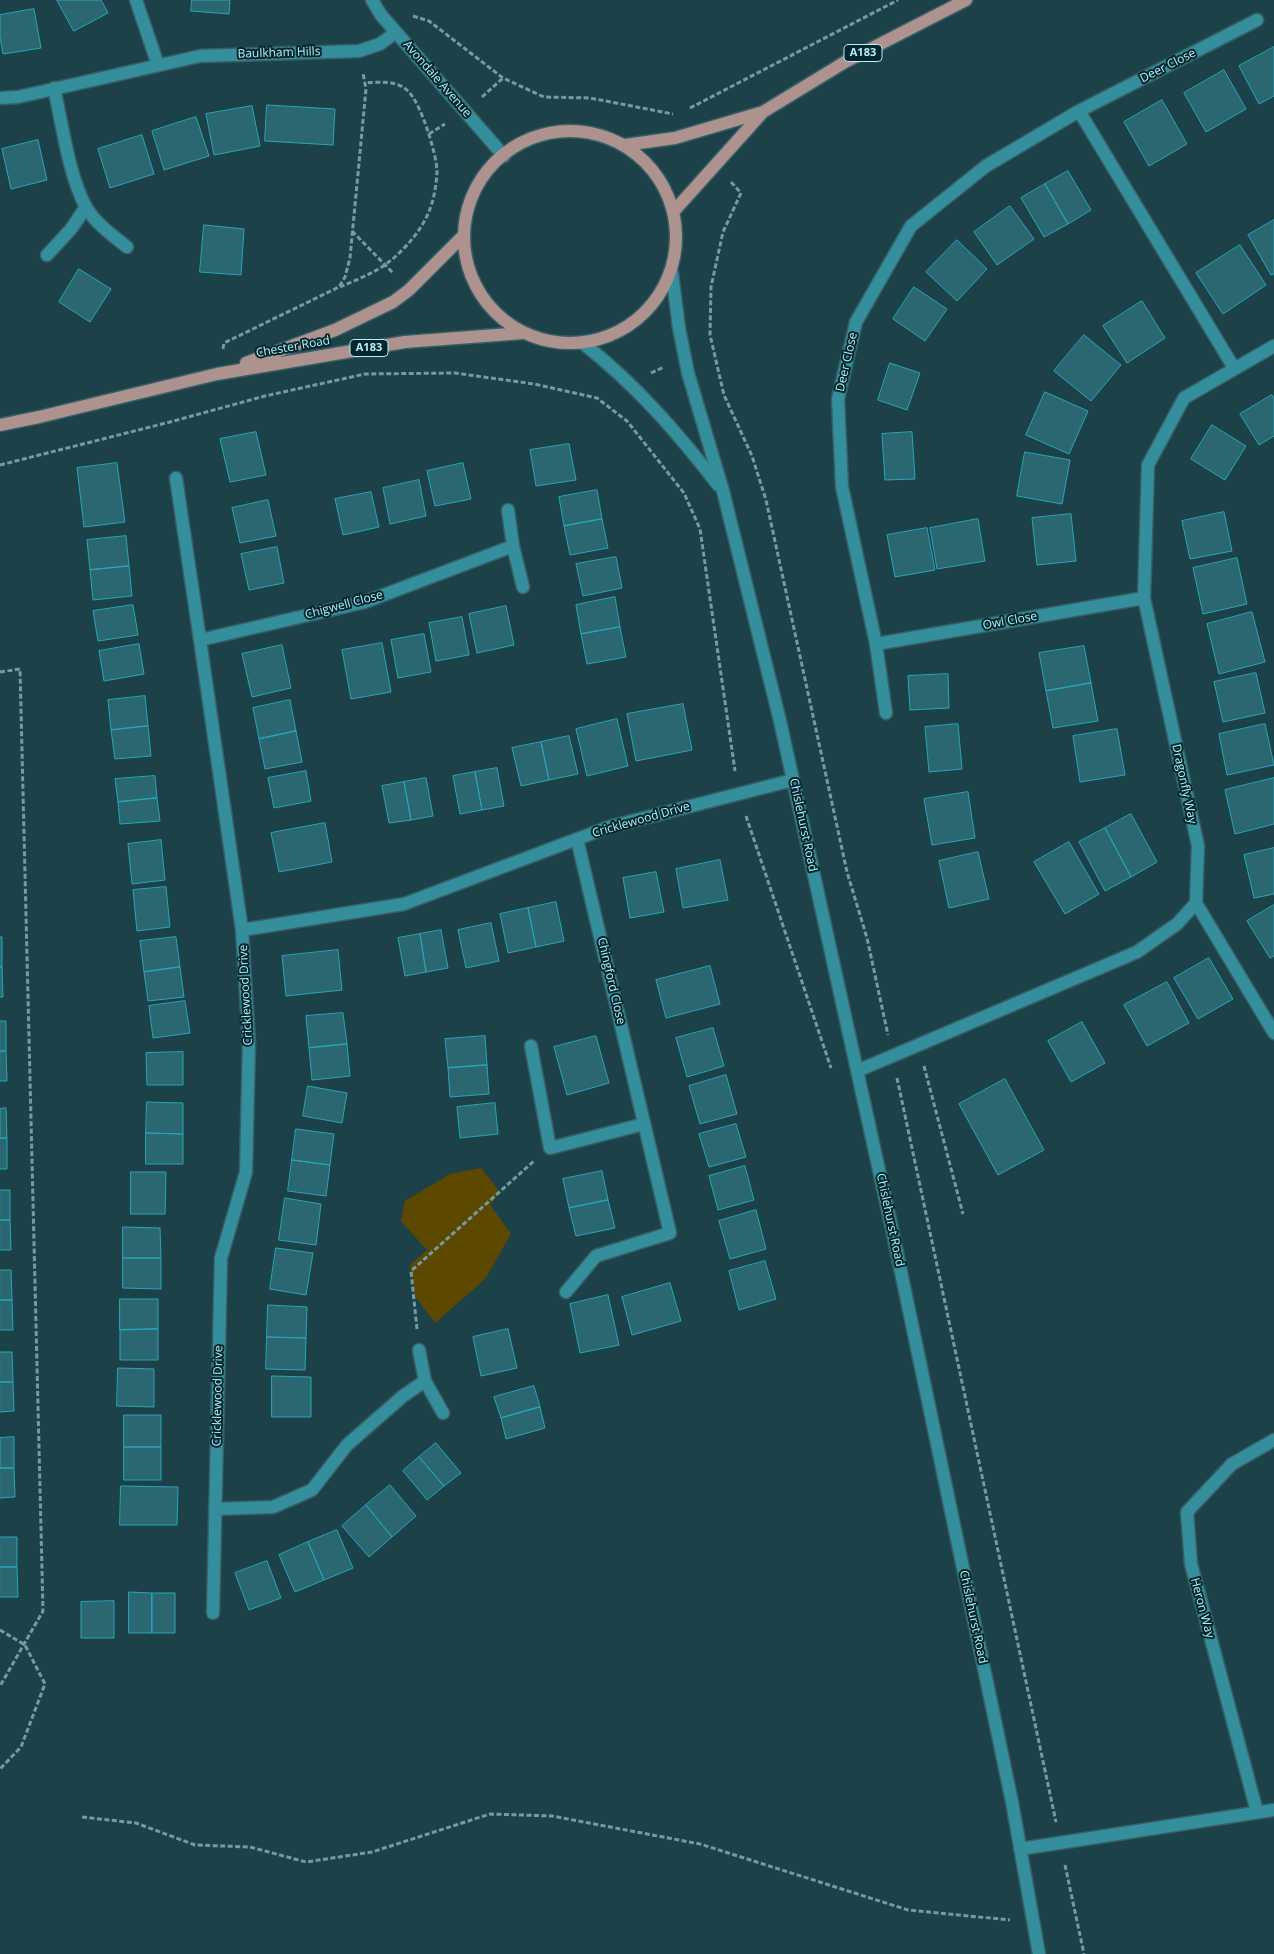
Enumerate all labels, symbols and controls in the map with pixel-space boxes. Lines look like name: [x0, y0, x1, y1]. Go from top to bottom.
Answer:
street label: Avondale Avenue: [400, 38, 474, 120]
street label: Baulkham Hills: [237, 44, 321, 62]
road number: A183: [844, 44, 882, 62]
street label: Deer Close: [1138, 46, 1198, 86]
street label: Deer Close: [833, 331, 861, 393]
street label: Chester Road: [255, 333, 331, 361]
road number: A183: [350, 339, 388, 356]
street label: Chigwell Close: [304, 588, 384, 622]
street label: Owl Close: [982, 609, 1038, 633]
street label: Dragonfly Way: [1169, 743, 1199, 825]
street label: Chislehurst Road: [786, 777, 820, 873]
street label: Cricklewood Drive: [591, 799, 691, 841]
street label: Chingford Close: [594, 936, 628, 1026]
street label: Cricklewood Drive: [236, 944, 256, 1046]
street label: Chislehurst Road: [873, 1172, 907, 1268]
street label: Cricklewood Drive: [210, 1345, 226, 1447]
street label: Chislehurst Road: [956, 1569, 990, 1665]
street label: Heron Way: [1187, 1576, 1217, 1640]

